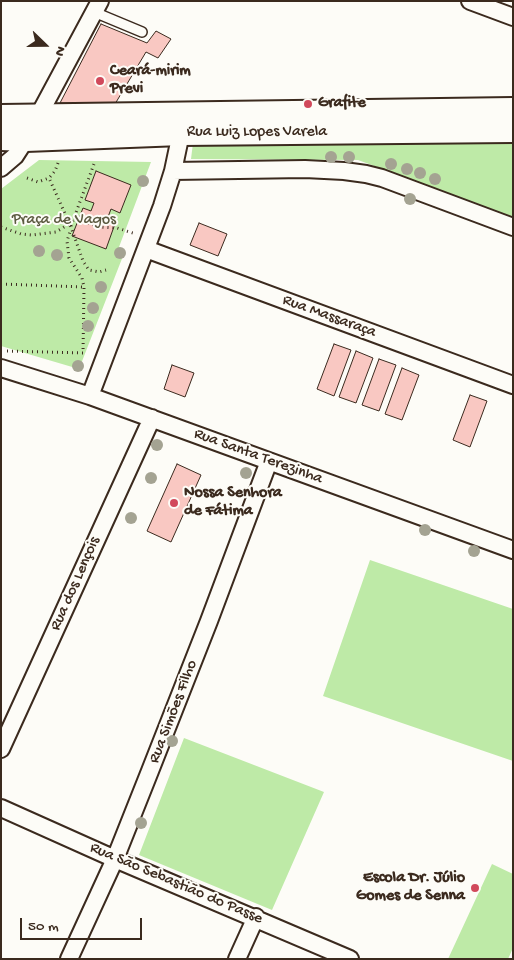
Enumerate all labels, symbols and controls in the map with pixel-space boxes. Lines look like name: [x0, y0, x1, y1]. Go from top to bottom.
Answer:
north arrow: [20, 20, 70, 70]
text: N: [50, 43, 69, 58]
place label: Ceará-mirim Previ: [110, 62, 191, 100]
marker: Ceará-mirim Previ: [94, 75, 106, 87]
place label: Grafite: [318, 94, 366, 114]
marker: Grafite: [302, 98, 314, 110]
street label: Rua Luiz Lopes Varela: [187, 123, 327, 143]
park label: Praça de Vagos: [12, 211, 116, 231]
street label: Rua Massaraça: [280, 291, 378, 343]
street label: Rua Santa Terezinha: [191, 425, 325, 489]
place label: Nossa Senhora de Fátima: [184, 484, 282, 522]
marker: Nossa Senhora de Fátima: [168, 497, 180, 509]
street label: Rua dos Lençois: [47, 534, 105, 634]
street label: Rua Simões Filho: [145, 658, 203, 766]
street label: Rua São Sebastião do Passe: [87, 839, 265, 929]
place label: Escola Dr. Júlio Gomes de Senna: [356, 869, 465, 907]
marker: Escola Dr. Júlio Gomes de Senna: [469, 882, 481, 894]
scale bar: [22, 908, 145, 940]
text: 50 m: [28, 918, 59, 936]

